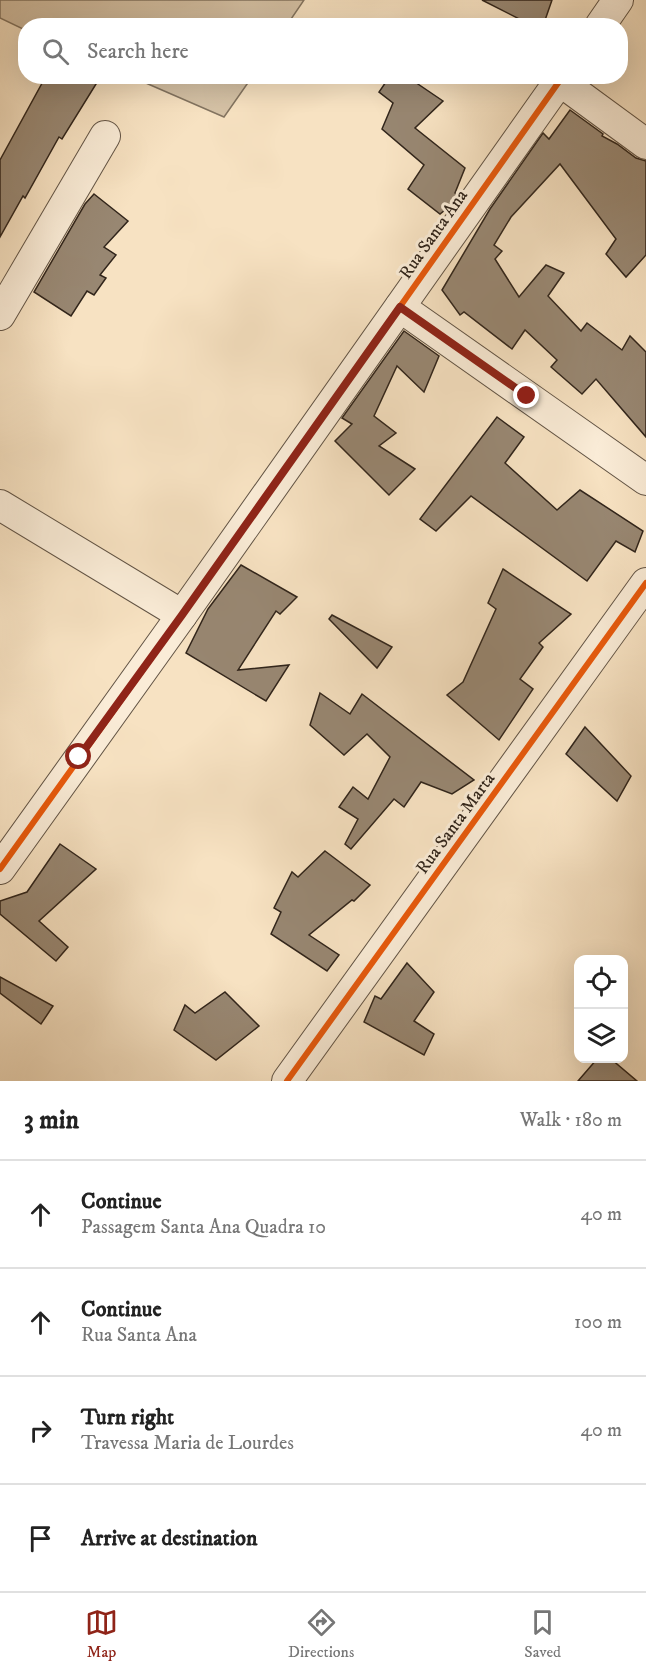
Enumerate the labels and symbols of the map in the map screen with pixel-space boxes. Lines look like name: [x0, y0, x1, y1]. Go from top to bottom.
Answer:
street label: Rua Santa Ana: [395, 185, 473, 284]
route end: [513, 382, 539, 408]
route start: [65, 743, 91, 769]
street label: Rua Santa Marta: [412, 768, 500, 879]

